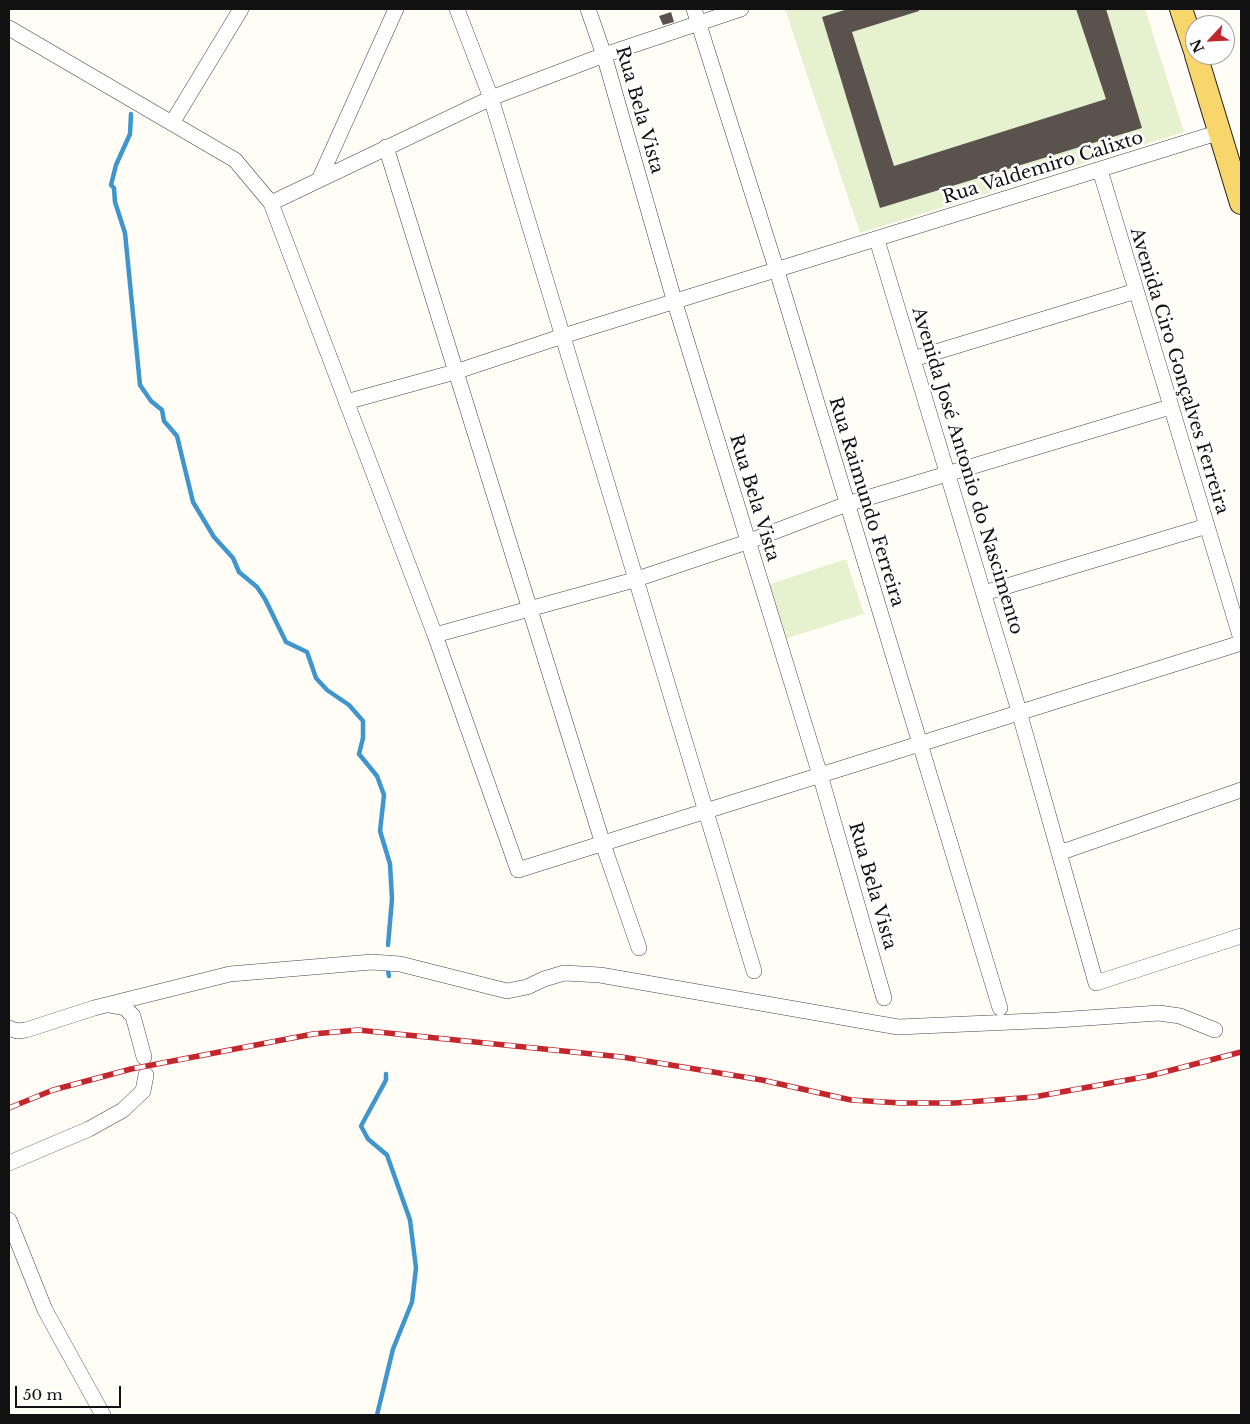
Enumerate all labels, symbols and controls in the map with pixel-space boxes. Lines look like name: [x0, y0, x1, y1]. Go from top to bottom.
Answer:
north arrow: [1185, 15, 1235, 65]
text: N: [1186, 36, 1208, 56]
street label: Rua Bela Vista: [610, 44, 668, 176]
street label: Rua Valdemiro Calixto: [940, 127, 1146, 209]
street label: Avenida Ciro Gonçalves Ferreira: [1125, 225, 1233, 517]
street label: Avenida José Antonio do Nascimento: [907, 305, 1027, 637]
street label: Rua Raimundo Ferreira: [824, 395, 908, 609]
street label: Rua Bela Vista: [724, 432, 784, 564]
street label: Rua Bela Vista: [843, 820, 901, 952]
scale bar: [18, 1376, 124, 1408]
text: 50 m: [23, 1385, 63, 1404]

